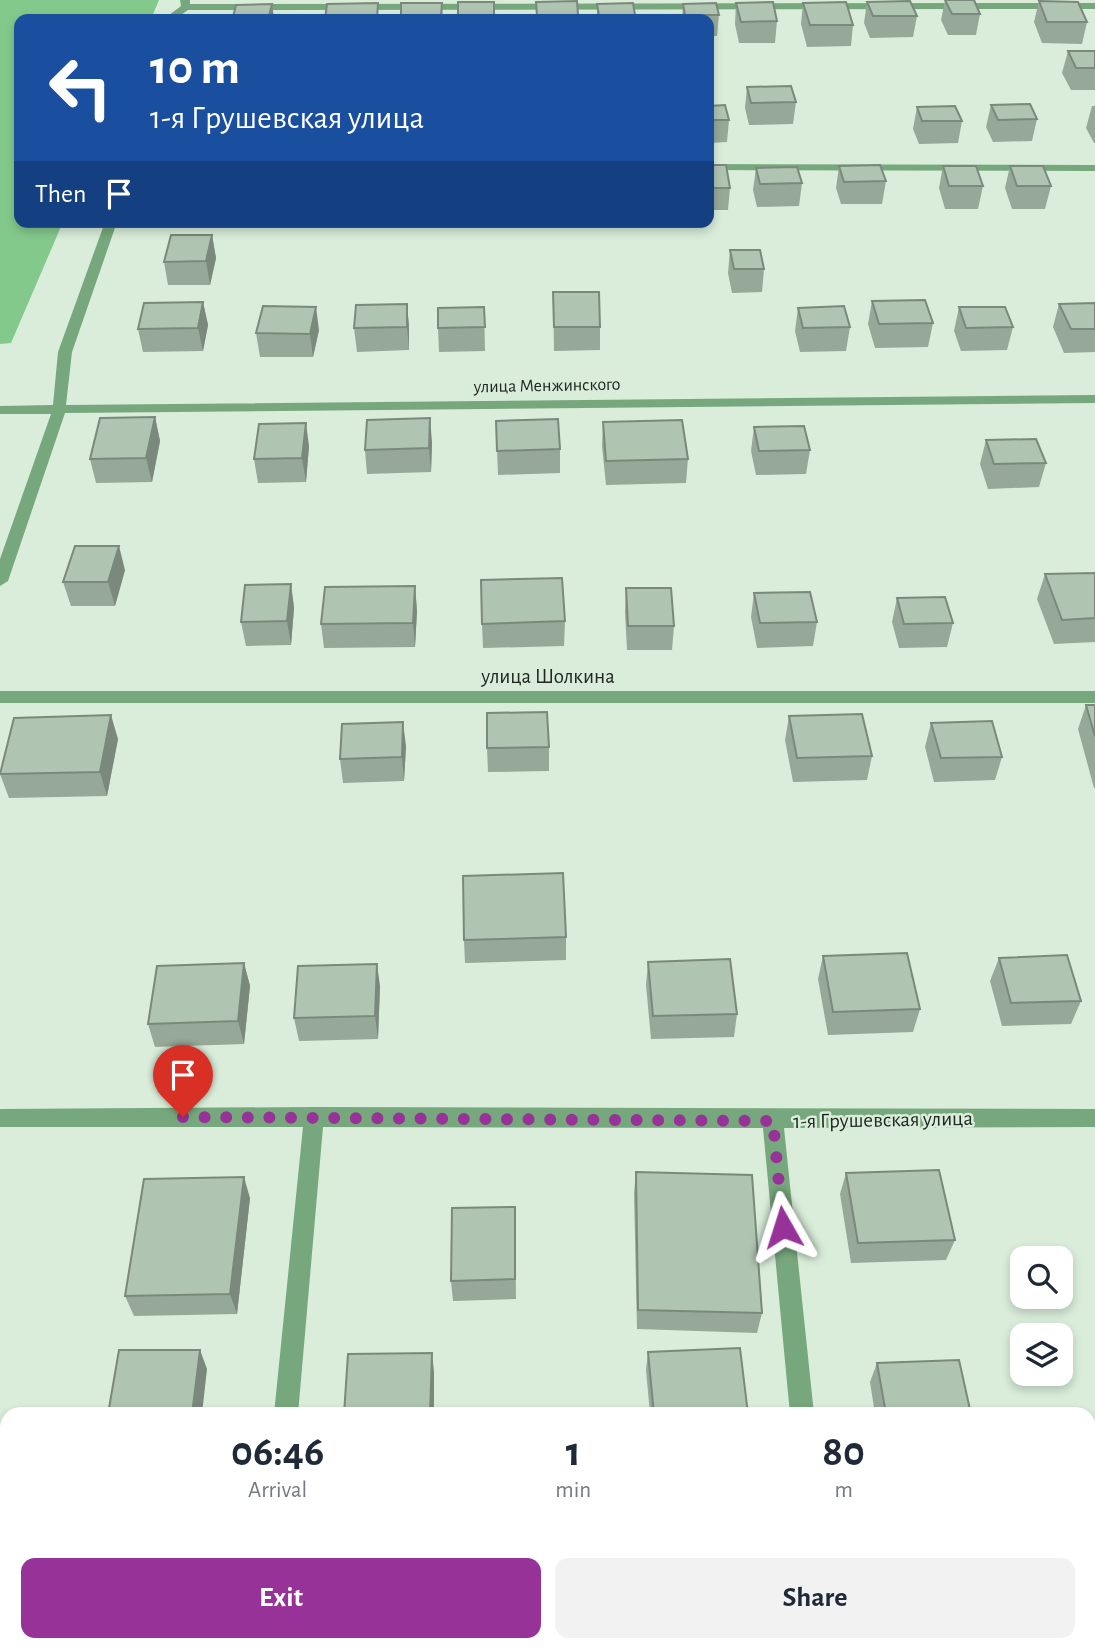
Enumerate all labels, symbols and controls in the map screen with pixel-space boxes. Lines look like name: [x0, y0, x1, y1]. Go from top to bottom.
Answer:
icon: left: [35, 42, 126, 133]
text: 10 m: [150, 44, 240, 93]
text: 1-я Грушевская улица: [150, 102, 424, 134]
icon: arrive: [100, 175, 138, 213]
text: Then: [35, 181, 86, 207]
street label: улица Менжинского: [472, 376, 621, 396]
street label: улица Шолкина: [480, 666, 615, 687]
pin: [153, 1045, 213, 1117]
icon: arrive: [164, 1056, 202, 1094]
street label: 1-я Грушевская улица: [793, 1108, 974, 1132]
position arrow: [746, 1190, 820, 1264]
map controls: [1010, 1246, 1073, 1386]
button: search: [1010, 1246, 1073, 1309]
button: layers: [1010, 1323, 1073, 1386]
text: 06:46: [231, 1431, 324, 1473]
text: 1: [566, 1431, 581, 1473]
text: 80: [822, 1431, 865, 1473]
text: Arrival: [248, 1479, 307, 1502]
text: min: [555, 1479, 591, 1502]
text: m: [834, 1479, 853, 1502]
button: Exit: [21, 1558, 541, 1638]
button: Share: [555, 1558, 1075, 1638]

